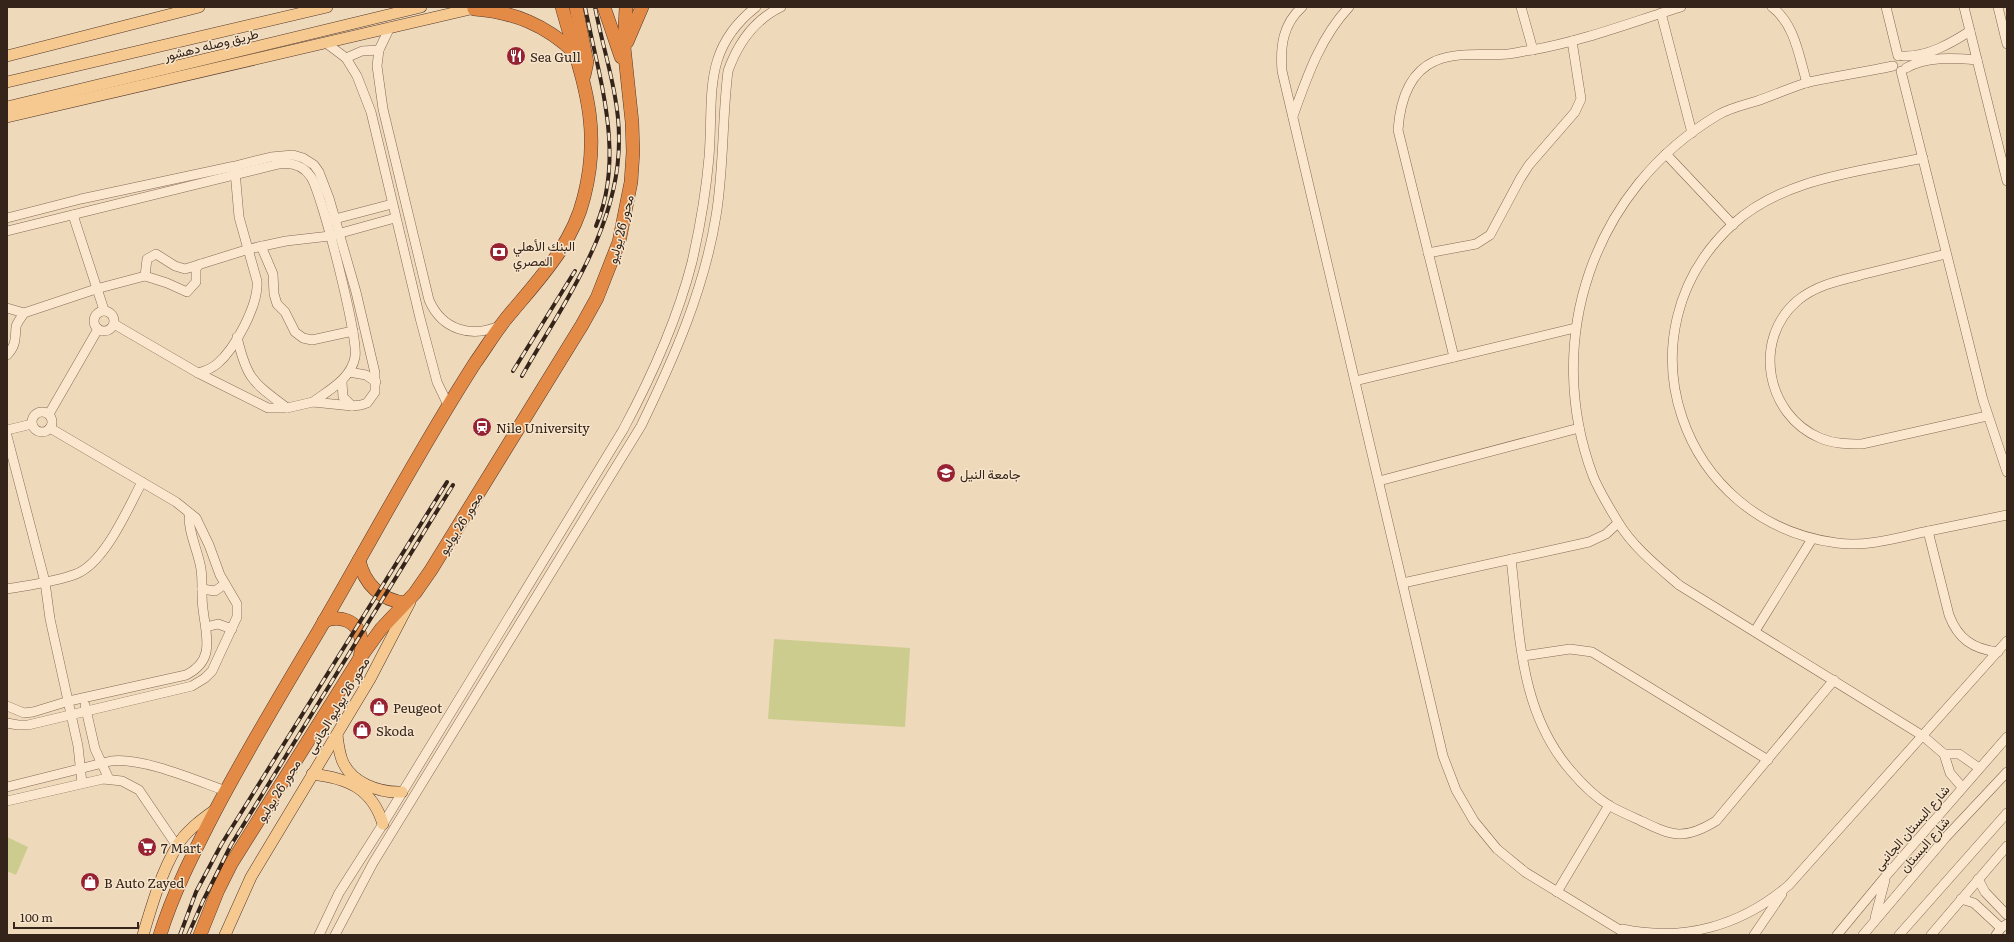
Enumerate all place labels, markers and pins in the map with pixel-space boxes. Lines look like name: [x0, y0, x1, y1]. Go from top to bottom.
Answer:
restaurant icon: Sea Gull: [505, 45, 527, 67]
place label: Sea Gull: [530, 47, 581, 66]
place label: البنك الأهلي المصري: [513, 236, 575, 272]
bank icon: البنك الأهلي المصري: [488, 241, 510, 263]
station icon: Nile University: [471, 416, 493, 438]
place label: Nile University: [496, 418, 590, 437]
school or university icon: جامعة النيل: [935, 462, 957, 484]
place label: جامعة النيل: [960, 464, 1021, 483]
shop icon: Peugeot: [368, 696, 390, 718]
place label: Peugeot: [393, 698, 443, 717]
shop icon: Skoda: [351, 719, 373, 741]
place label: Skoda: [376, 721, 414, 740]
supermarket icon: 7 Mart: [136, 836, 158, 858]
place label: 7 Mart: [161, 838, 202, 857]
shop icon: B Auto Zayed: [79, 871, 101, 893]
place label: B Auto Zayed: [104, 873, 184, 892]

